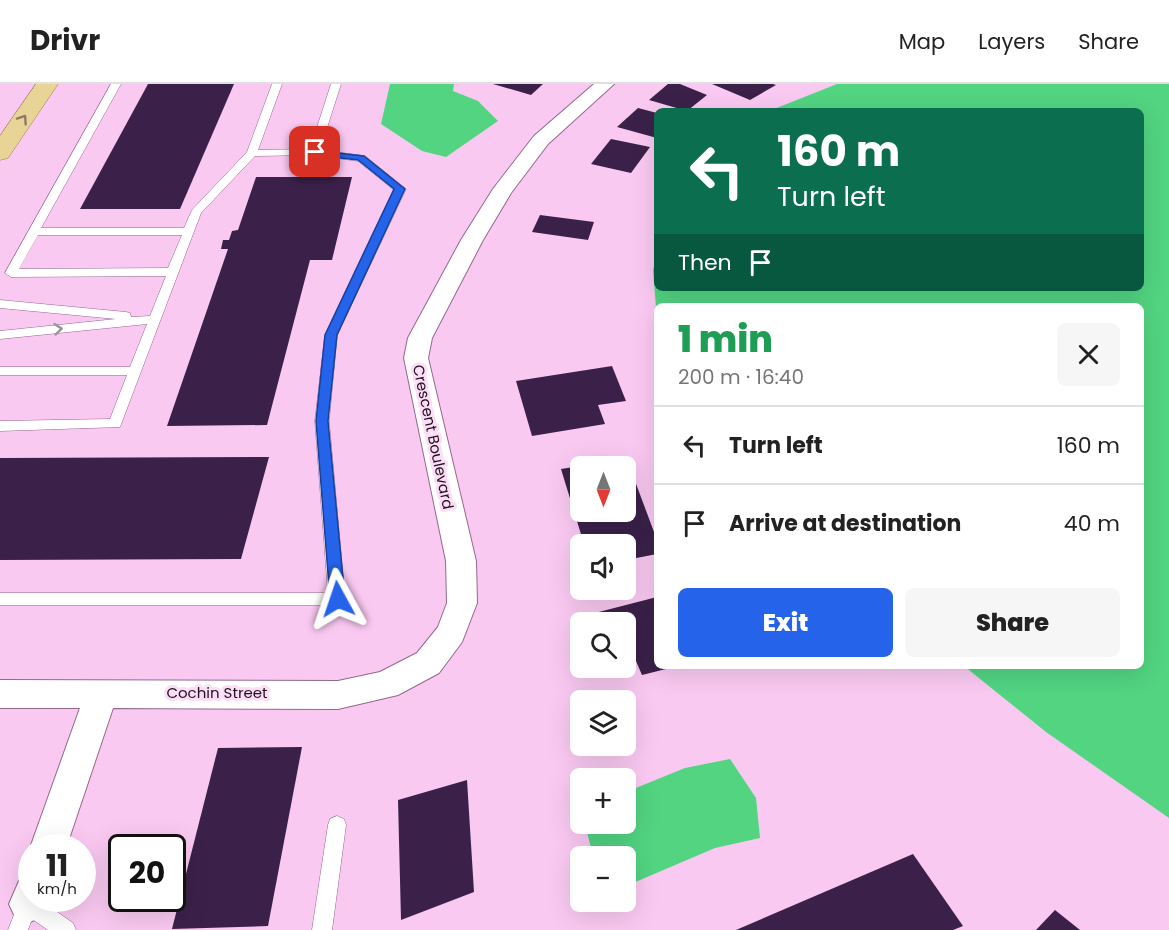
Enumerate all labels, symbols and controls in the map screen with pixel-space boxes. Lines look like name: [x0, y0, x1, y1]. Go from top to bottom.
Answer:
text: Drivr: [30, 21, 100, 60]
text: Map: [899, 27, 945, 56]
text: Layers: [978, 27, 1045, 56]
text: Share: [1078, 27, 1139, 56]
one-way arrow: [16, 114, 27, 125]
text: 160 m: [777, 122, 900, 181]
pin: [289, 126, 340, 177]
icon: left: [678, 132, 756, 210]
icon: arrive: [298, 135, 331, 168]
text: Turn left: [777, 178, 886, 215]
icon: arrive: [744, 246, 777, 279]
text: Then: [678, 247, 732, 278]
text: 1 min: [678, 314, 773, 365]
one-way arrow: [54, 323, 63, 336]
button: close: [1057, 323, 1120, 386]
street label: Crescent Boulevard: [408, 363, 459, 511]
text: 200 m · 16:40: [678, 363, 804, 391]
icon: left: [678, 429, 711, 462]
text: Turn left: [729, 430, 823, 461]
text: 160 m: [1057, 430, 1120, 461]
north arrow: [570, 456, 636, 522]
map controls: [570, 456, 636, 912]
icon: arrive: [678, 507, 711, 540]
text: Arrive at destination: [729, 508, 961, 539]
text: 40 m: [1064, 508, 1120, 539]
button: sound: [570, 534, 636, 600]
position arrow: [306, 567, 370, 631]
button: Exit: [678, 588, 893, 657]
button: Share: [905, 588, 1120, 657]
button: search: [570, 612, 636, 678]
street label: Cochin Street: [166, 682, 268, 703]
button: layers: [570, 690, 636, 756]
button: +: [570, 768, 636, 834]
speed limit sign: 20: [108, 834, 186, 912]
text: 11: [46, 844, 68, 887]
button: −: [570, 846, 636, 912]
text: km/h: [37, 878, 77, 899]

